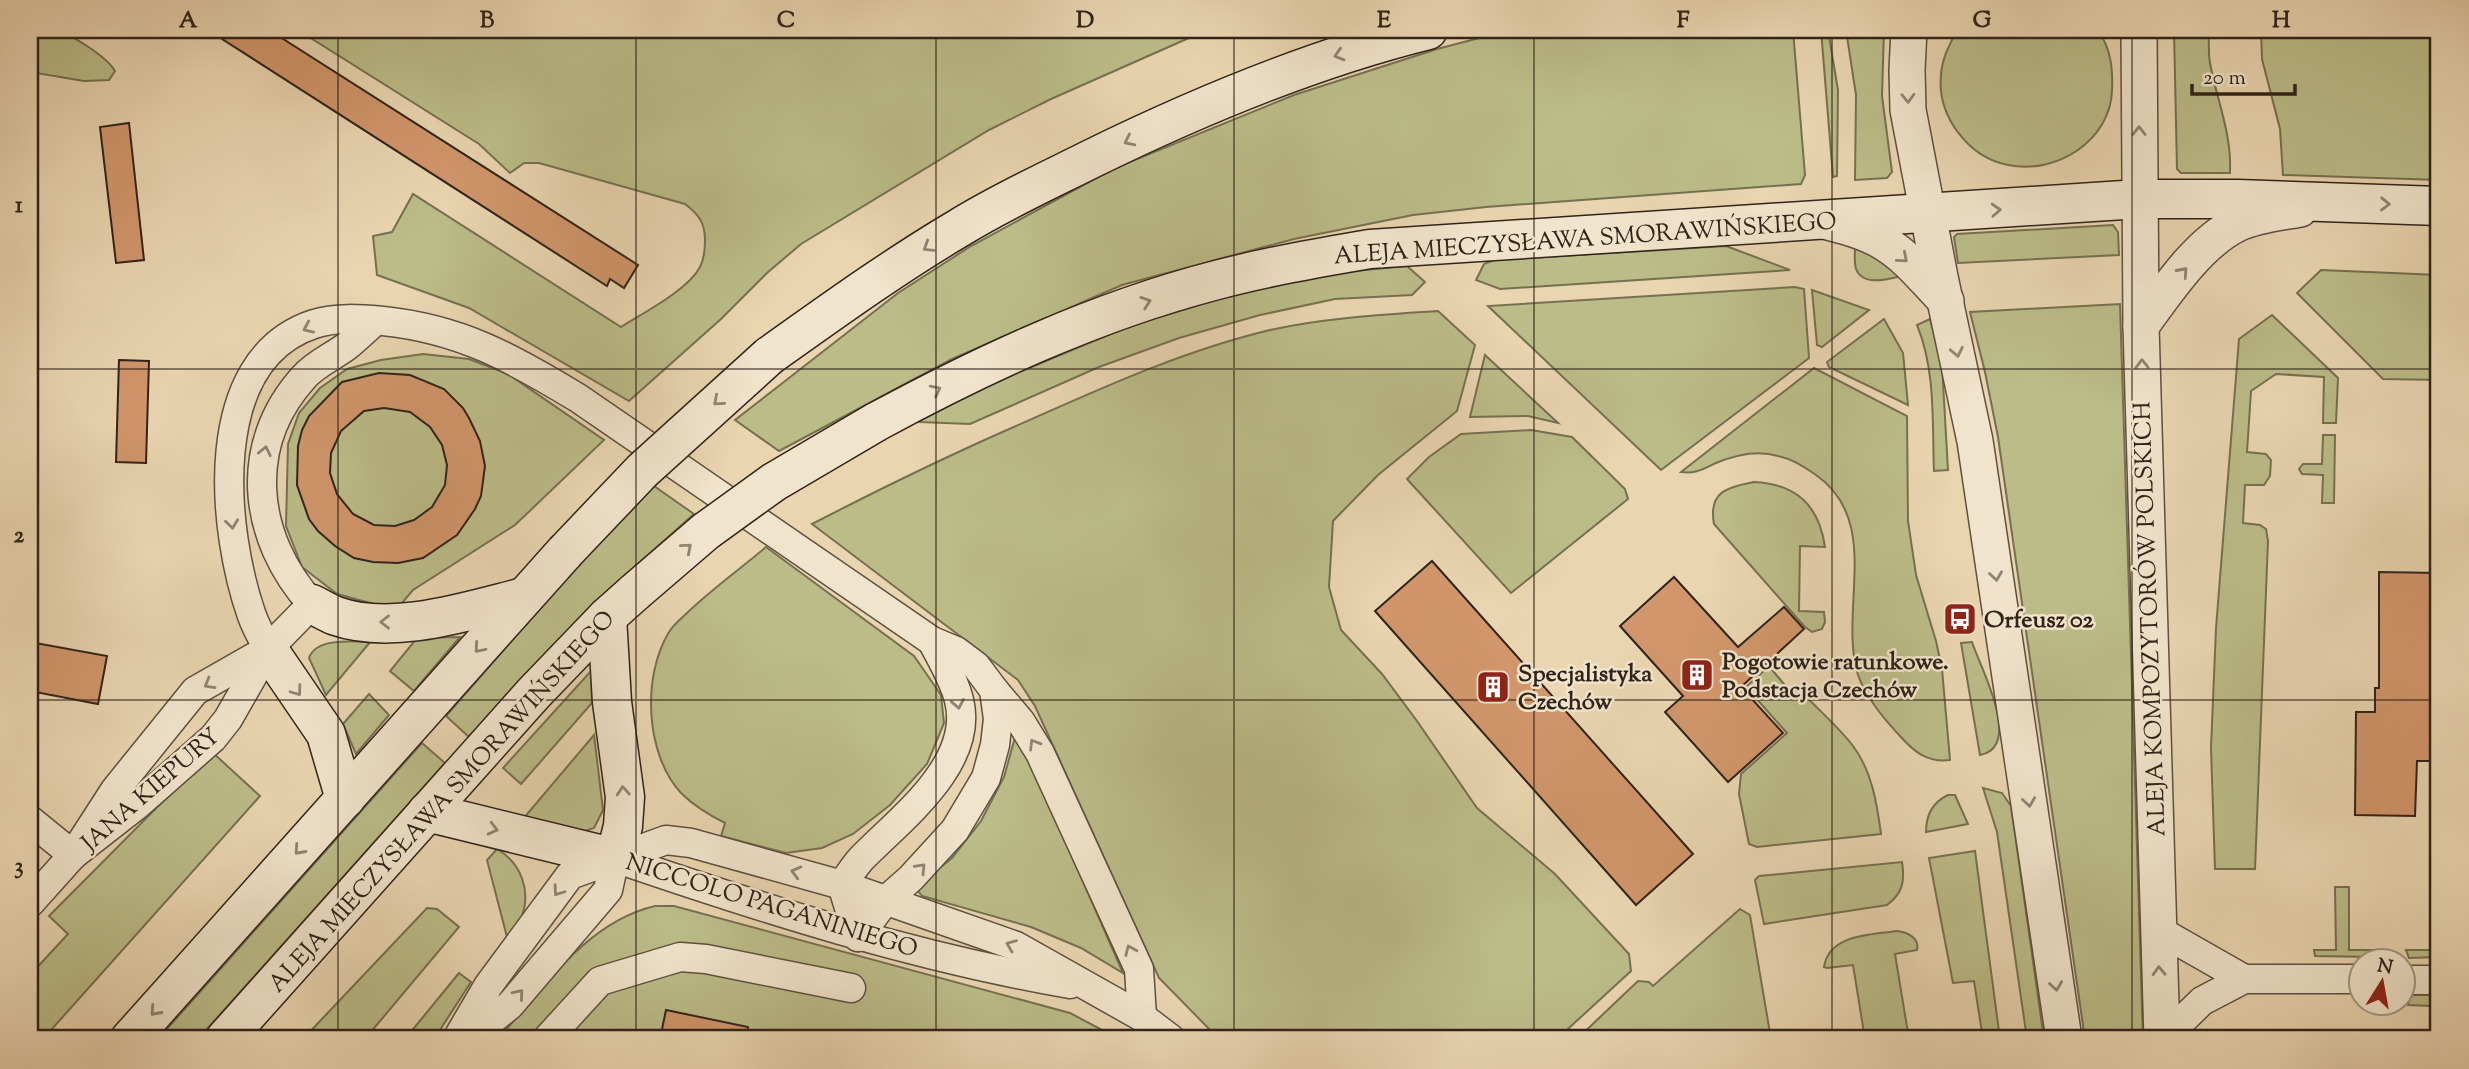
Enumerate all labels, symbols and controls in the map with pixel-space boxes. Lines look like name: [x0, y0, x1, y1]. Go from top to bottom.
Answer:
text: A: [179, 5, 198, 38]
text: B: [480, 5, 495, 38]
text: C: [777, 5, 795, 38]
text: D: [1076, 5, 1094, 38]
text: E: [1377, 5, 1391, 38]
text: F: [1677, 5, 1690, 38]
text: G: [1973, 5, 1992, 38]
text: H: [2272, 5, 2291, 38]
one-way arrow: [1334, 47, 1346, 62]
scale bar: [2192, 52, 2296, 96]
text: 20 m: [2203, 64, 2246, 94]
one-way arrow: [1900, 93, 1916, 104]
one-way arrow: [2131, 125, 2147, 136]
one-way arrow: [1124, 133, 1136, 147]
text: 1: [15, 190, 23, 223]
one-way arrow: [2380, 197, 2391, 212]
one-way arrow: [1990, 202, 2001, 217]
street label: ALEJA MIECZYSŁAWA SMORAWIŃSKIEGO: [1333, 205, 1838, 275]
one-way arrow: [922, 239, 935, 252]
one-way arrow: [1895, 250, 1908, 262]
one-way arrow: [2174, 267, 2187, 280]
one-way arrow: [1139, 296, 1151, 310]
one-way arrow: [303, 320, 316, 334]
one-way arrow: [1949, 346, 1963, 358]
one-way arrow: [2134, 358, 2149, 369]
one-way arrow: [929, 385, 941, 399]
one-way arrow: [713, 393, 726, 405]
street label: ALEJA KOMPOZYTORÓW POLSKICH: [2126, 401, 2176, 837]
one-way arrow: [256, 445, 271, 457]
one-way arrow: [224, 519, 239, 530]
text: 2: [14, 520, 25, 553]
one-way arrow: [679, 544, 692, 556]
one-way arrow: [1989, 571, 2004, 582]
bus stop icon: Orfeusz 02: [1941, 600, 1979, 638]
street label: ALEJA MIECZYSŁAWA SMORAWIŃSKIEGO: [261, 604, 624, 1001]
place label: Orfeusz 02: [1984, 604, 2094, 638]
one-way arrow: [379, 614, 390, 629]
one-way arrow: [475, 640, 487, 653]
place label: Pogotowie ratunkowe. Podstacja Czechów: [1722, 646, 1949, 708]
building icon: Pogotowie ratunkowe. Podstacja Czechów: [1678, 656, 1716, 694]
place label: Specjalistyka Czechów: [1518, 658, 1653, 720]
building icon: Specjalistyka Czechów: [1474, 668, 1512, 706]
one-way arrow: [203, 676, 216, 689]
one-way arrow: [289, 683, 302, 696]
one-way arrow: [950, 698, 965, 710]
street label: JANA KIEPURY: [73, 721, 228, 862]
one-way arrow: [1030, 739, 1043, 752]
one-way arrow: [616, 785, 631, 796]
one-way arrow: [2021, 796, 2036, 807]
one-way arrow: [487, 821, 499, 835]
one-way arrow: [295, 841, 307, 854]
street label: NICCOLO PAGANINIEGO: [621, 846, 922, 968]
text: 3: [14, 851, 24, 884]
one-way arrow: [912, 863, 925, 876]
one-way arrow: [790, 866, 802, 881]
one-way arrow: [554, 883, 566, 896]
one-way arrow: [1006, 940, 1018, 954]
one-way arrow: [1124, 945, 1138, 958]
north arrow: [2346, 946, 2416, 1016]
text: N: [2375, 953, 2395, 982]
one-way arrow: [2152, 965, 2167, 976]
one-way arrow: [2048, 980, 2063, 992]
one-way arrow: [511, 990, 523, 1003]
one-way arrow: [151, 1003, 163, 1016]

